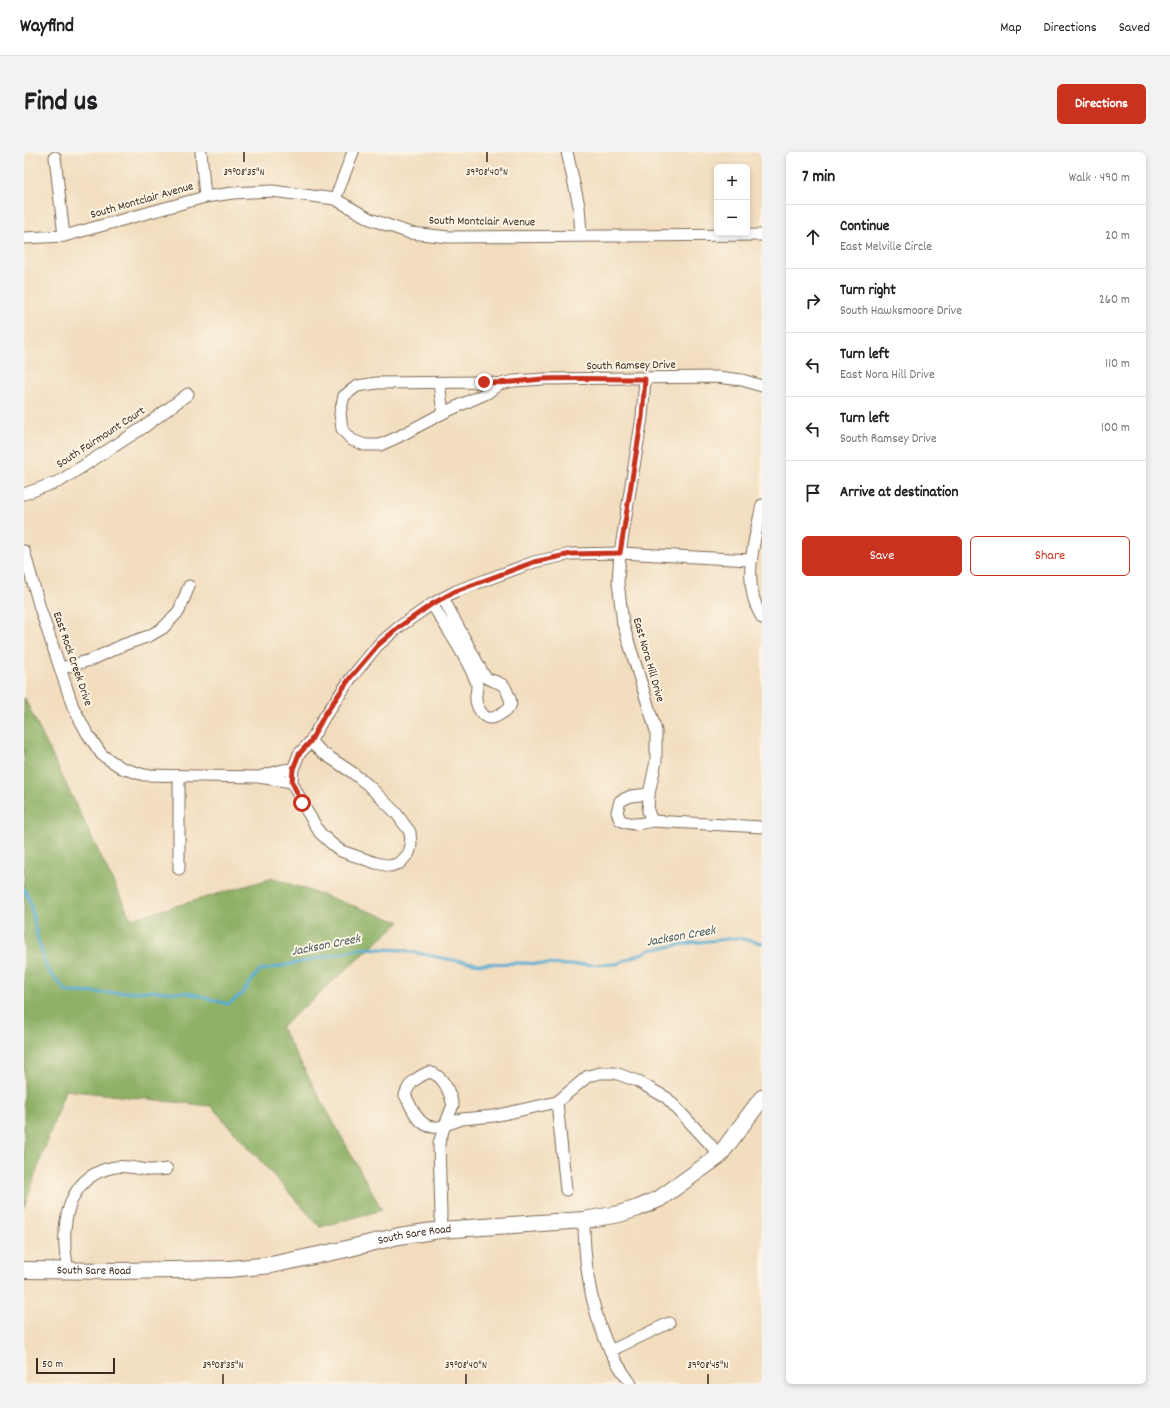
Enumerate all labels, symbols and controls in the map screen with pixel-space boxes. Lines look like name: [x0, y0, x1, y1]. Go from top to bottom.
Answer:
text: Wayfind: [20, 14, 74, 41]
text: Map: [1000, 18, 1022, 38]
text: Directions: [1044, 18, 1097, 38]
text: Saved: [1119, 18, 1150, 38]
text: Find us: [24, 84, 98, 124]
button: Directions: [1057, 84, 1146, 124]
map controls: [714, 164, 750, 236]
button: +: [714, 164, 750, 200]
text: 39°08'35"N: [223, 166, 265, 180]
text: 39°08'40"N: [466, 166, 508, 180]
text: 7 min: [802, 166, 835, 190]
text: Walk · 490 m: [1069, 169, 1130, 188]
street label: South Montclair Avenue: [89, 178, 195, 224]
button: −: [714, 200, 750, 236]
street label: South Montclair Avenue: [429, 213, 535, 231]
text: Continue: [840, 216, 889, 238]
icon: ahead: [802, 226, 824, 248]
text: 20 m: [1105, 227, 1130, 246]
text: East Melville Circle: [840, 238, 932, 257]
text: Turn right: [840, 280, 896, 302]
icon: right: [802, 290, 824, 312]
text: 260 m: [1099, 291, 1130, 310]
text: South Hawksmoore Drive: [840, 302, 962, 321]
text: Turn left: [840, 344, 889, 366]
icon: left: [802, 354, 824, 376]
text: 110 m: [1105, 355, 1130, 374]
street label: South Ramsey Drive: [586, 357, 676, 375]
text: East Nora Hill Drive: [840, 366, 935, 385]
route end: [475, 373, 493, 391]
street label: South Fairmount Court: [53, 403, 149, 473]
text: Turn left: [840, 408, 889, 430]
icon: left: [802, 418, 824, 440]
text: 100 m: [1101, 419, 1130, 438]
text: South Ramsey Drive: [840, 430, 937, 449]
icon: arrive: [802, 482, 824, 504]
text: Arrive at destination: [840, 482, 958, 504]
button: Save: [802, 536, 962, 576]
button: Share: [970, 536, 1130, 576]
street label: East Rock Creek Drive: [48, 610, 96, 708]
street label: East Nora Hill Drive: [628, 616, 668, 704]
route start: [293, 794, 311, 812]
water label: Jackson Creek: [645, 921, 719, 952]
water label: Jackson Creek: [290, 930, 364, 962]
street label: South Sare Road: [376, 1221, 452, 1249]
street label: South Sare Road: [57, 1262, 131, 1280]
scale bar: [36, 1356, 115, 1375]
text: 50 m: [42, 1357, 63, 1373]
text: 39°08'35"N: [202, 1359, 244, 1373]
text: 39°08'40"N: [445, 1359, 487, 1373]
text: 39°08'45"N: [688, 1359, 729, 1373]

